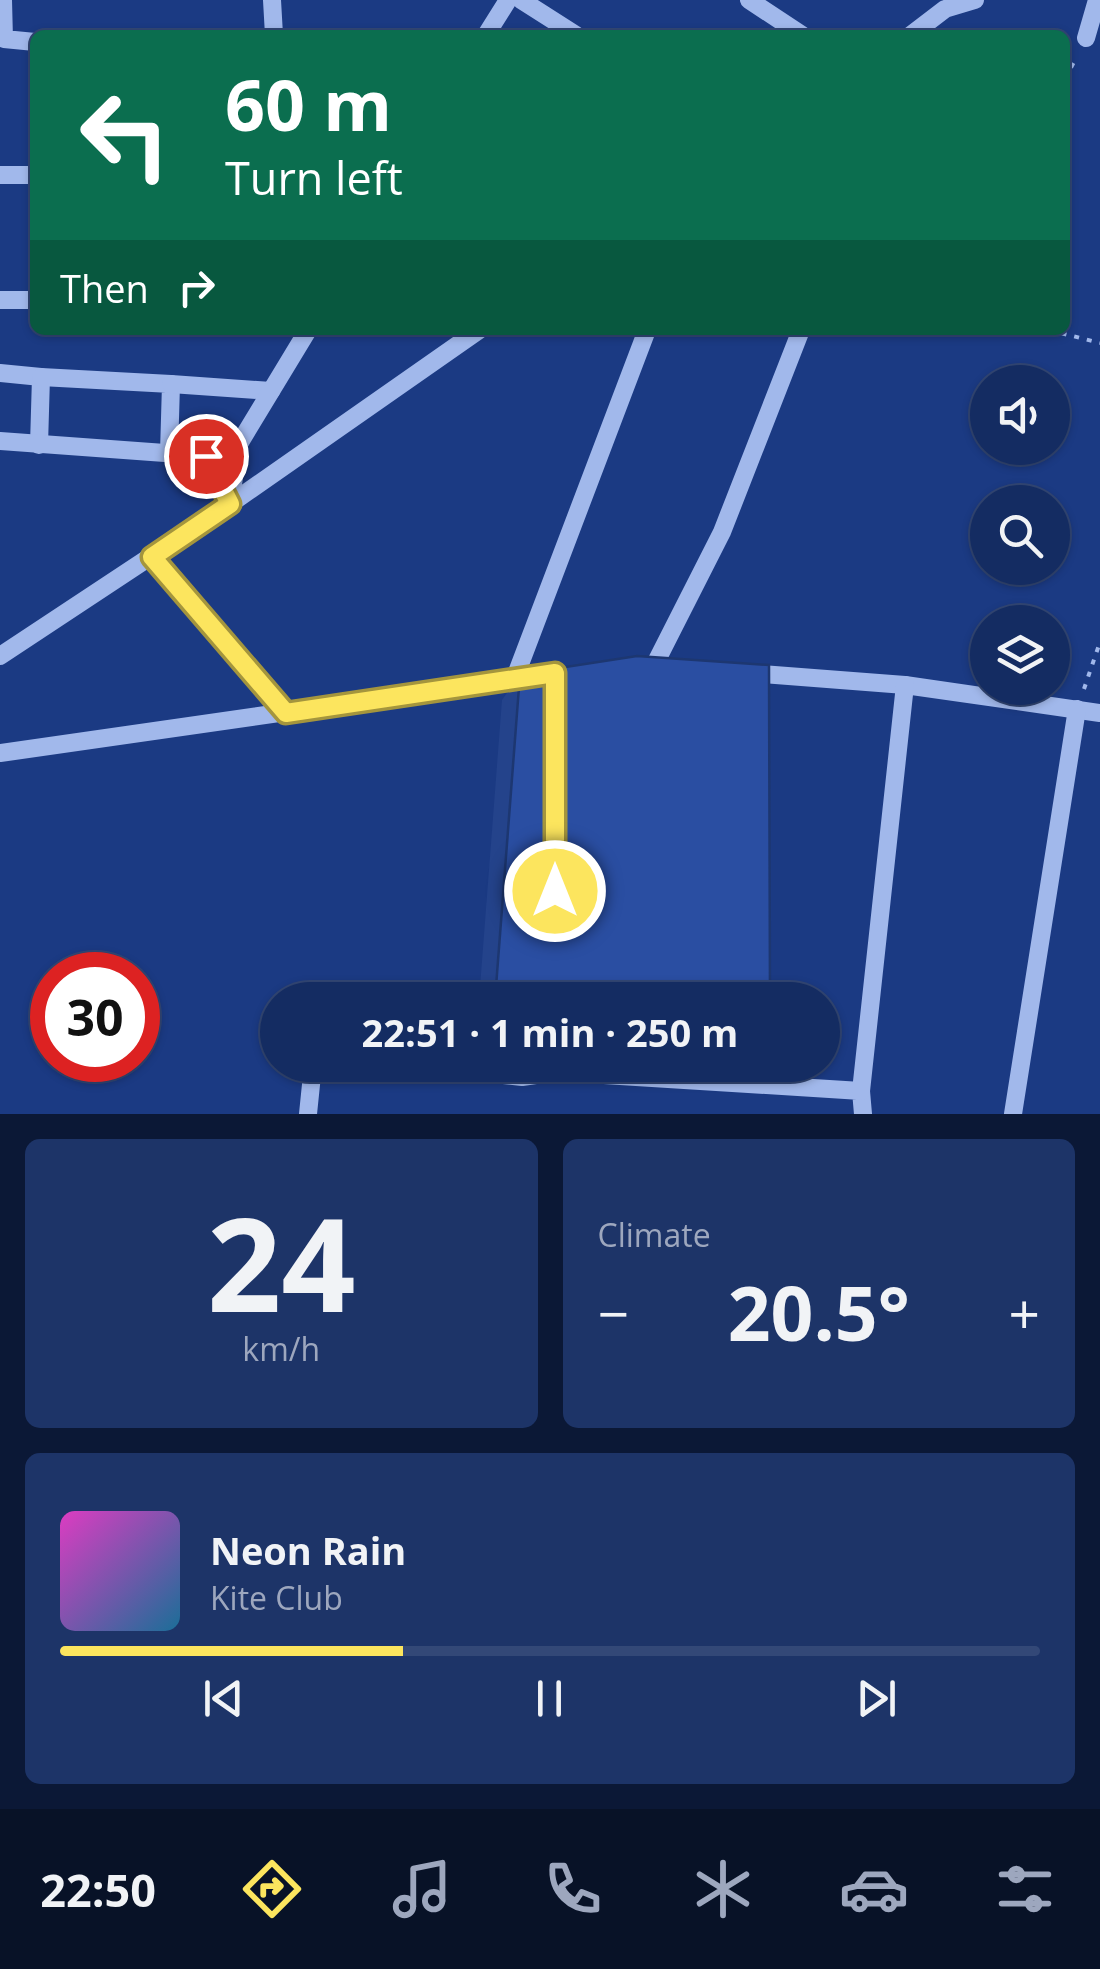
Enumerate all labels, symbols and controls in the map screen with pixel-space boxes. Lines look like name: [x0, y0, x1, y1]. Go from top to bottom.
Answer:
text: 60 m: [225, 56, 392, 152]
icon: left: [60, 70, 190, 200]
text: Turn left: [225, 147, 403, 208]
icon: right: [169, 260, 224, 315]
text: Then: [60, 262, 149, 314]
map controls: [970, 365, 1070, 705]
button: sound: [970, 365, 1070, 465]
pin: [164, 414, 249, 499]
icon: arrive: [179, 429, 234, 484]
button: search: [970, 485, 1070, 585]
button: layers: [970, 605, 1070, 705]
position arrow: [503, 839, 607, 943]
speed limit sign: 30: [30, 952, 160, 1082]
text: 22:51 · 1 min · 250 m: [362, 1006, 738, 1058]
text: 24: [207, 1173, 356, 1350]
text: Climate: [598, 1213, 711, 1256]
text: 20.5°: [728, 1261, 910, 1363]
text: −: [598, 1275, 629, 1350]
text: +: [1009, 1275, 1040, 1350]
text: km/h: [242, 1327, 320, 1370]
text: Neon Rain: [210, 1524, 406, 1576]
text: Kite Club: [210, 1576, 343, 1619]
icon: previous: [196, 1671, 251, 1726]
icon: pause: [522, 1671, 577, 1726]
icon: next: [849, 1671, 904, 1726]
icon: directions: [237, 1854, 307, 1924]
icon: music: [387, 1854, 457, 1924]
icon: phone: [538, 1854, 608, 1924]
icon: climate: [688, 1854, 758, 1924]
icon: car: [839, 1854, 909, 1924]
icon: filters: [990, 1854, 1060, 1924]
text: 22:50: [40, 1859, 156, 1920]

